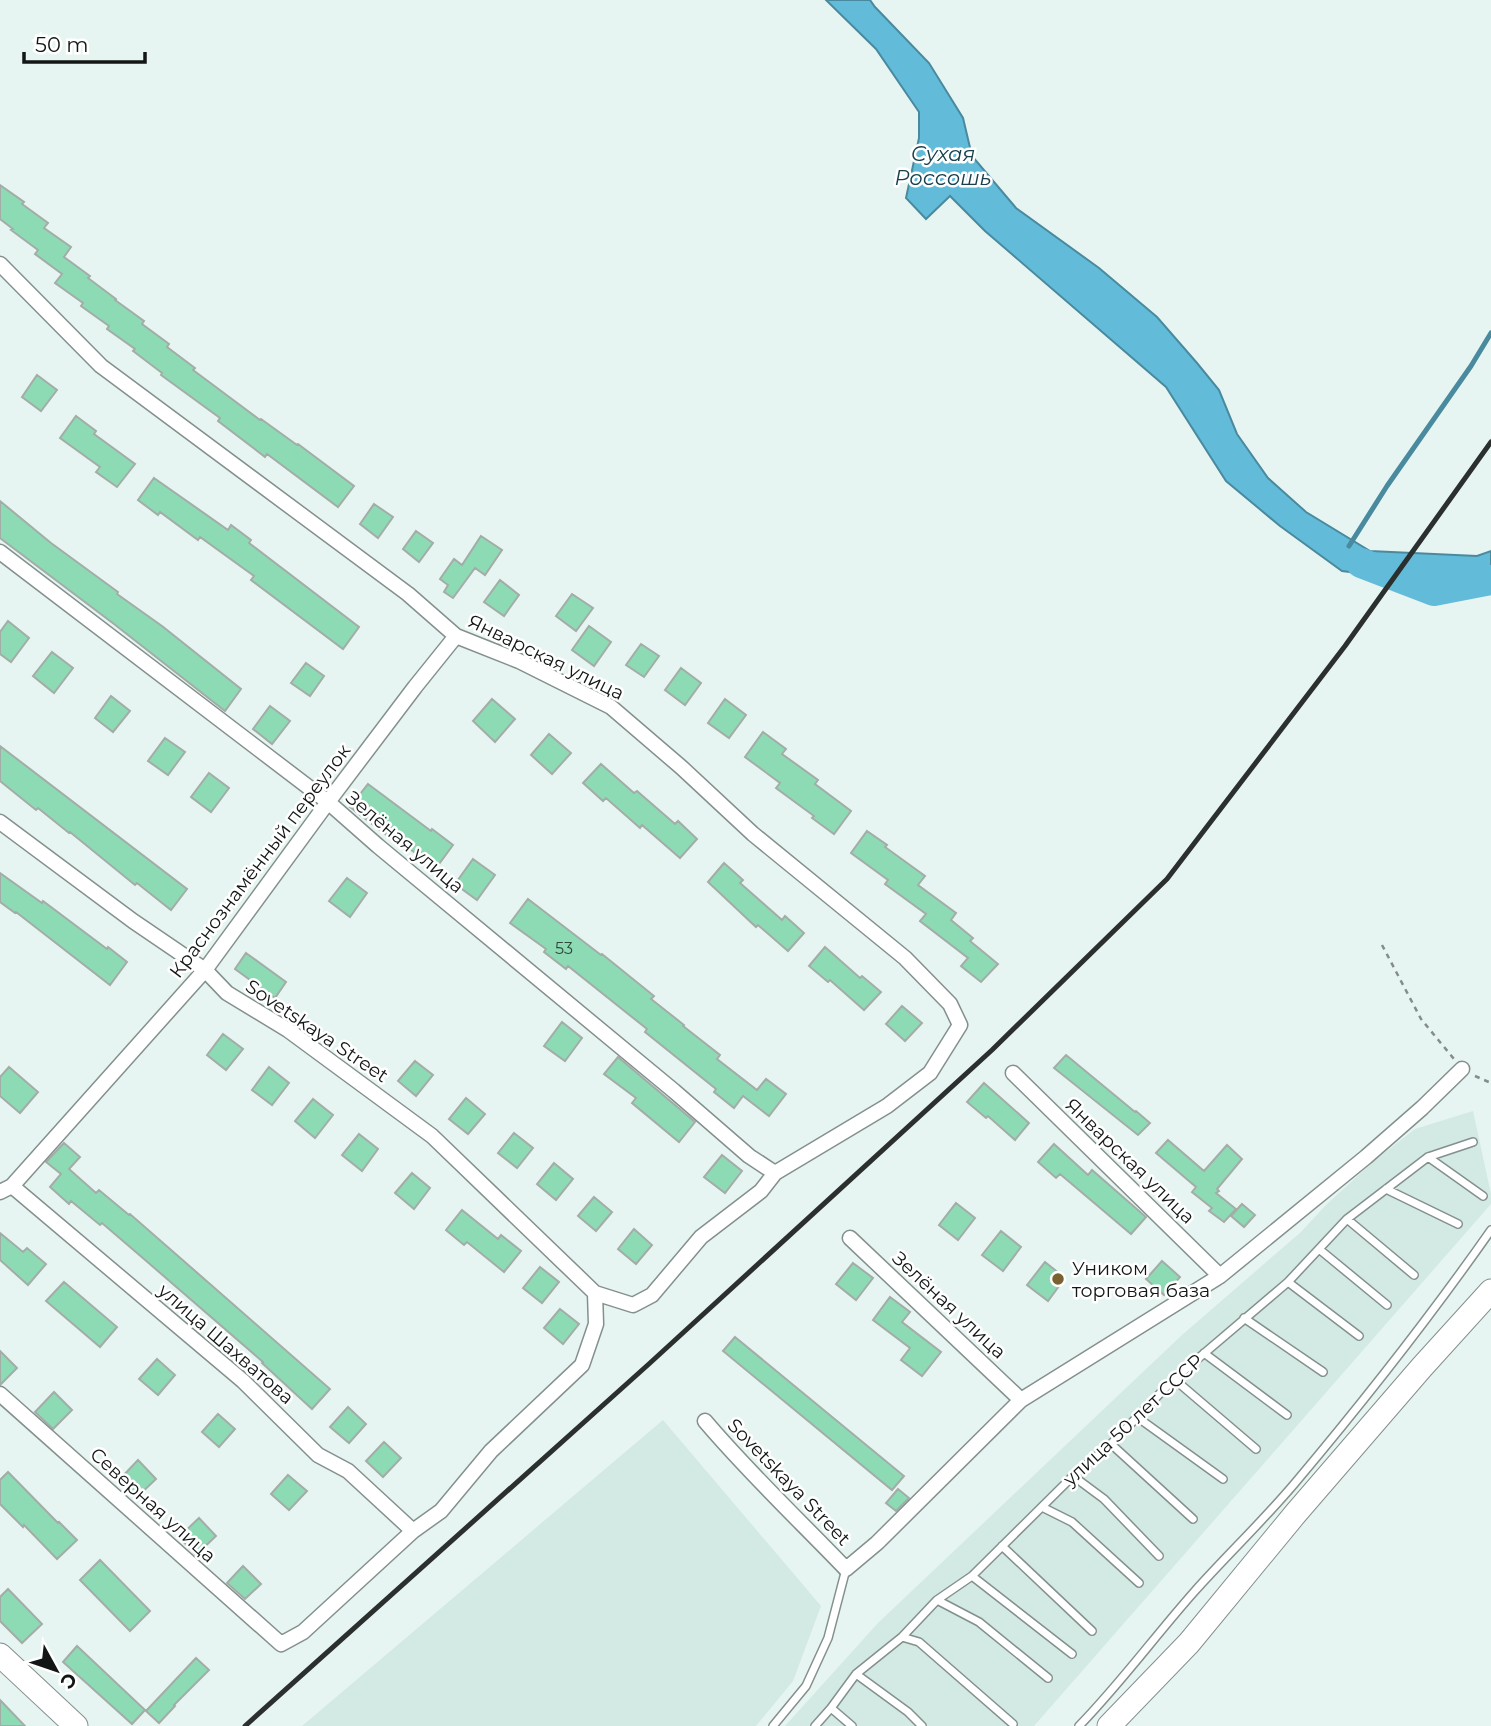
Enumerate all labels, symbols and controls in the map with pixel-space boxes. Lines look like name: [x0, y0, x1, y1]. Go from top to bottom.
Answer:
scale bar: [24, 21, 145, 65]
text: 50 m: [35, 32, 89, 57]
water label: Сухая Россошь: [895, 141, 991, 190]
street label: Январская улица: [464, 609, 628, 705]
street label: Краснознамённый переулок: [165, 740, 355, 982]
street label: Зелёная улица: [341, 786, 469, 898]
house number: 53: [555, 939, 573, 958]
street label: Sovetskaya Street: [241, 975, 393, 1087]
street label: Январская улица: [1061, 1093, 1199, 1229]
street label: Зелёная улица: [887, 1247, 1011, 1363]
place label: Уником торговая база: [1072, 1257, 1210, 1302]
marker: Уником торговая база: [1050, 1271, 1066, 1287]
street label: улица Шахватова: [153, 1278, 298, 1409]
street label: улица 50 лет СССР: [1058, 1349, 1208, 1491]
street label: Sovetskaya Street: [723, 1414, 856, 1550]
street label: Северная улица: [85, 1443, 221, 1567]
north arrow: [21, 1635, 91, 1705]
text: С: [55, 1668, 82, 1693]

